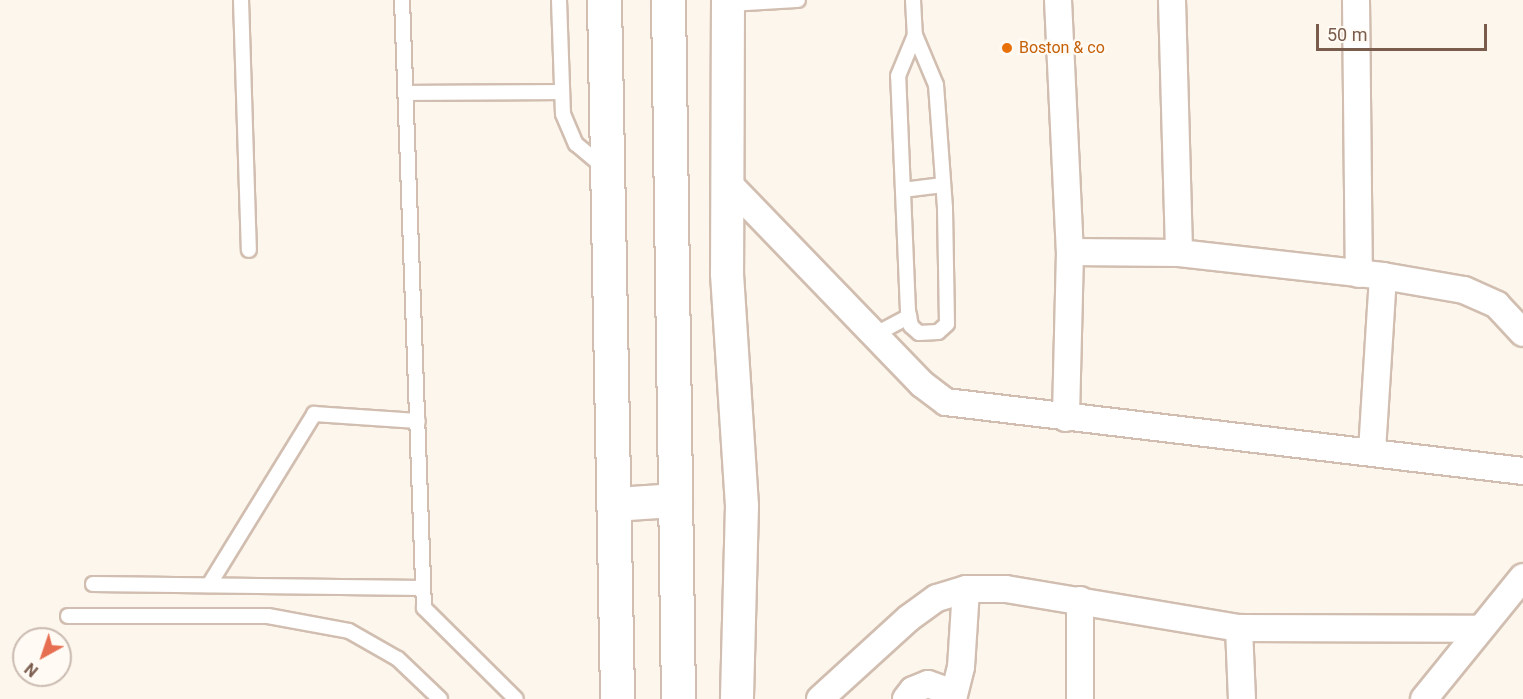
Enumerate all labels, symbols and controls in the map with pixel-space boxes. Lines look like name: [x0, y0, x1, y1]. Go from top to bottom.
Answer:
scale bar: [1319, 12, 1490, 50]
text: 50 m: [1327, 24, 1367, 45]
place label: Boston & co: [1019, 38, 1105, 58]
marker: Boston & co: [1000, 41, 1014, 55]
north arrow: [12, 627, 72, 687]
text: N: [21, 659, 42, 681]

